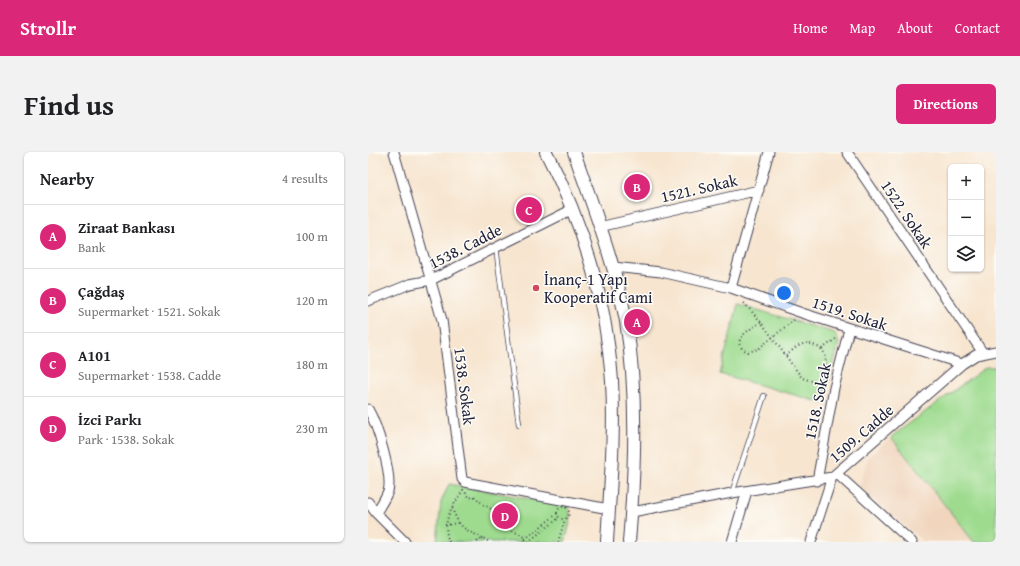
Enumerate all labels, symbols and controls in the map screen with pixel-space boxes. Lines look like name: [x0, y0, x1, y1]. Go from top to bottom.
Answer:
text: Strollr: [20, 14, 76, 42]
text: Home: [793, 18, 828, 38]
text: Map: [850, 18, 875, 38]
text: About: [897, 18, 933, 38]
text: Contact: [955, 18, 1000, 38]
text: Find us: [24, 84, 114, 125]
button: Directions: [896, 84, 996, 124]
map controls: [948, 164, 984, 272]
button: +: [948, 164, 984, 200]
text: Nearby: [40, 166, 94, 191]
street label: 1521. Sokak: [658, 167, 741, 208]
text: 4 results: [282, 169, 328, 188]
pin: B: [624, 172, 650, 202]
street label: 1522. Sokak: [875, 175, 939, 254]
pin: C: [516, 195, 542, 225]
button: −: [948, 200, 984, 236]
text: Ziraat Bankası: [78, 217, 175, 238]
street label: 1538. Cadde: [424, 217, 506, 275]
text: A: [49, 227, 57, 246]
text: 100 m: [296, 227, 328, 246]
button: layers: [948, 236, 984, 272]
text: Bank: [78, 238, 105, 257]
place label: İnanç-1 Yapı Kooperatif Cami: [544, 267, 653, 309]
text: Çağdaş: [78, 281, 125, 302]
marker: İnanç-1 Yapı Kooperatif Cami: [531, 283, 541, 293]
your location: [774, 283, 794, 303]
street label: 1519. Sokak: [809, 290, 892, 337]
text: B: [49, 291, 57, 310]
text: 120 m: [296, 291, 328, 310]
text: Supermarket · 1521. Sokak: [78, 302, 220, 321]
pin: A: [624, 307, 650, 337]
text: A101: [78, 345, 111, 366]
street label: 1538. Sokak: [448, 346, 482, 427]
text: C: [49, 355, 57, 374]
text: 180 m: [296, 355, 328, 374]
street label: 1518. Sokak: [797, 360, 837, 442]
text: Supermarket · 1538. Cadde: [78, 366, 221, 385]
street label: 1509. Cadde: [823, 398, 899, 468]
text: İzci Parkı: [78, 409, 142, 430]
text: D: [49, 419, 57, 438]
text: 230 m: [296, 419, 328, 438]
text: Park · 1538. Sokak: [78, 430, 174, 449]
pin: D: [492, 501, 518, 531]

